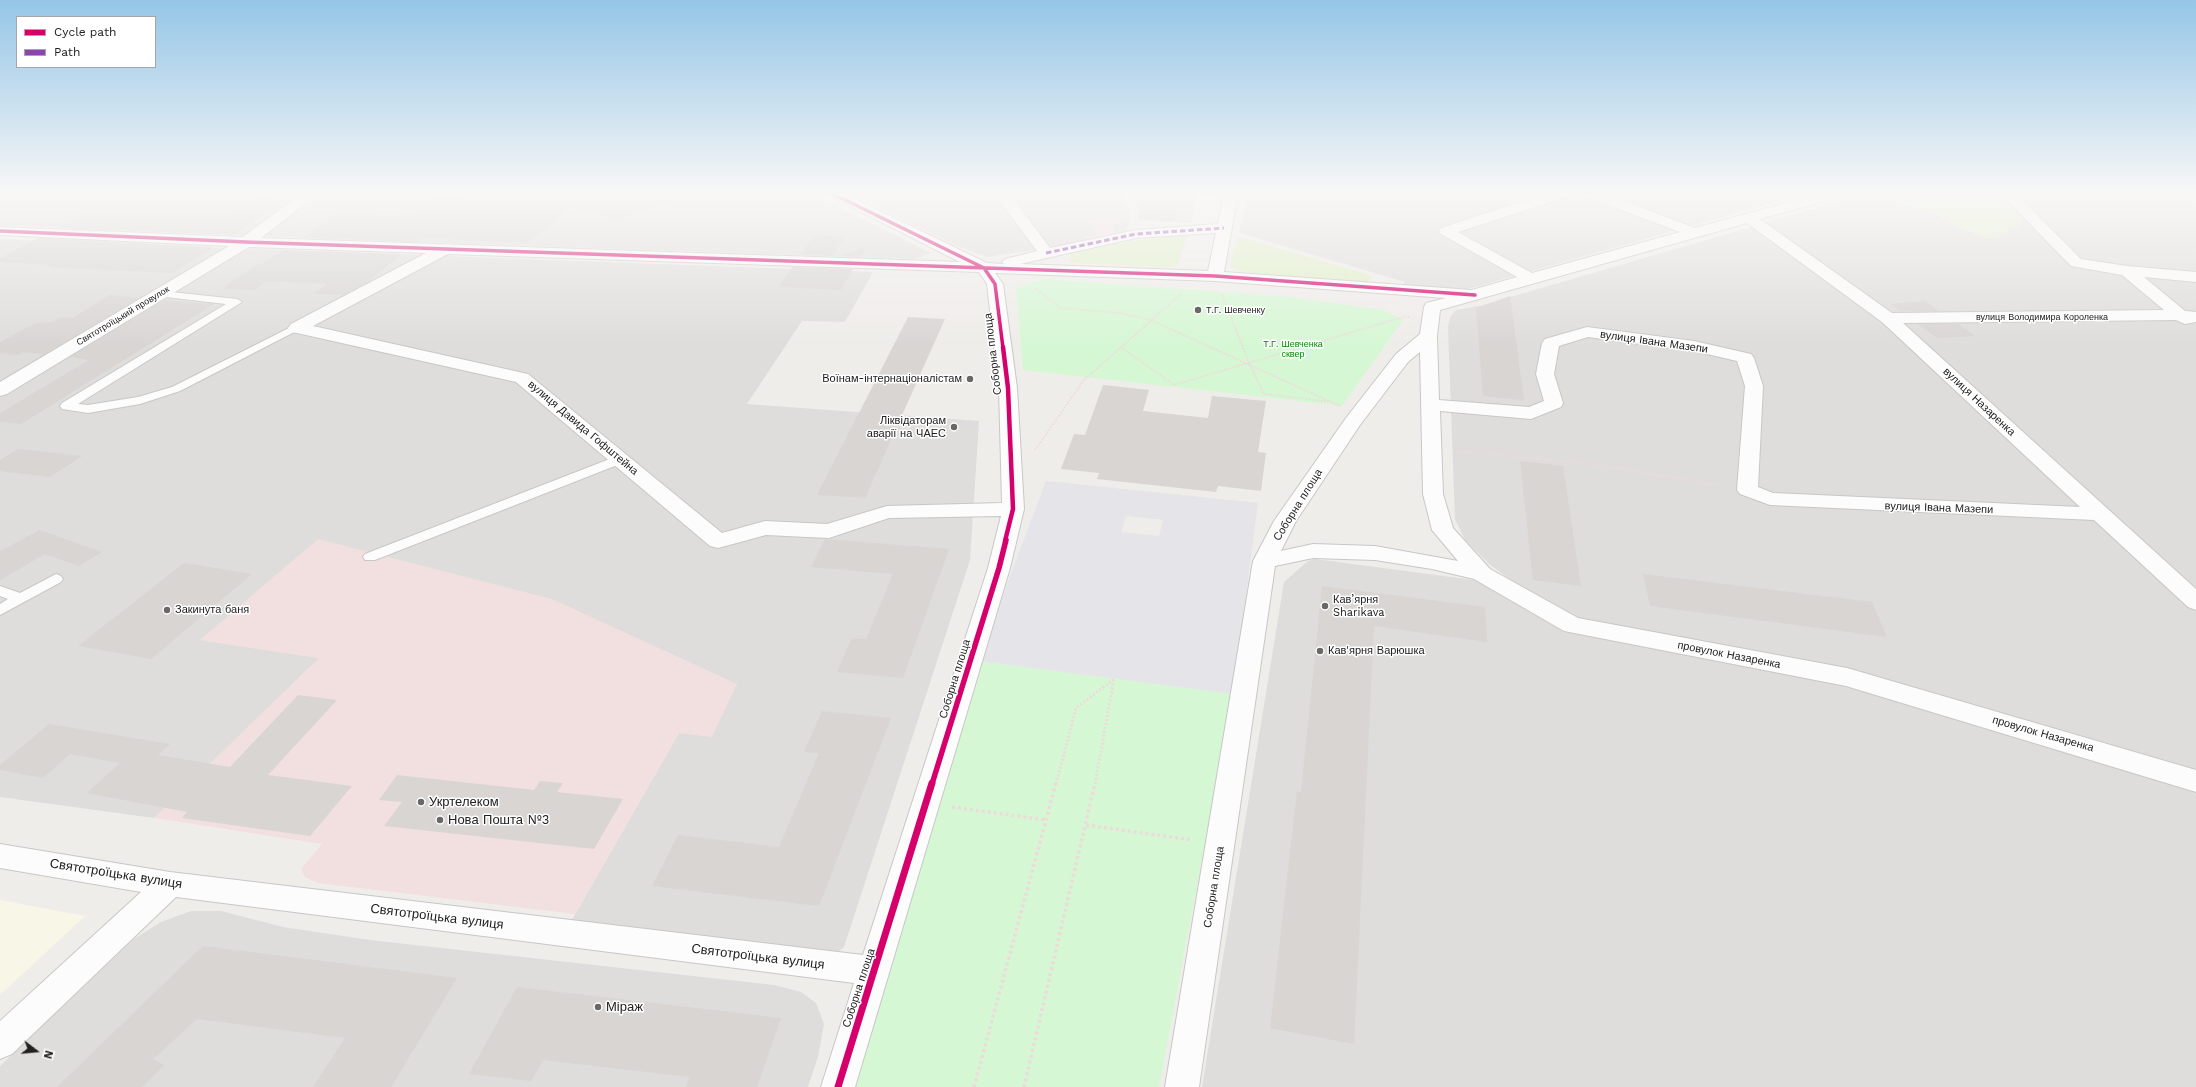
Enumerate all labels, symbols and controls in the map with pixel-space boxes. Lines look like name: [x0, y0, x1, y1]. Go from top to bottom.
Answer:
legend: [16, 16, 156, 68]
text: Cycle path: [54, 25, 116, 39]
text: Path: [54, 45, 80, 59]
street label: Святотроїцький провулок: [75, 284, 171, 348]
marker: Т.Г. Шевченку: [1193, 305, 1203, 315]
place label: Т.Г. Шевченку: [1206, 305, 1265, 315]
street label: Соборна площа: [981, 312, 1005, 396]
street label: вулиця Володимира Короленка: [1976, 312, 2108, 322]
street label: вулиця Івана Мазепи: [1599, 328, 1709, 356]
park label: Т.Г. Шевченка сквер: [1263, 339, 1323, 360]
street label: вулиця Назаренка: [1940, 365, 2018, 439]
place label: Воїнам-інтернаціоналістам: [822, 372, 962, 386]
marker: Воїнам-інтернаціоналістам: [965, 374, 975, 384]
street label: вулиця Давида Гофштейна: [525, 378, 641, 478]
place label: Ліквідаторам аварії на ЧАЕС: [867, 414, 946, 440]
marker: Ліквідаторам аварії на ЧАЕС: [949, 422, 959, 432]
street label: Соборна площа: [1271, 467, 1325, 543]
street label: вулиця Івана Мазепи: [1884, 500, 1994, 516]
place label: Кав’ярня Sharikava: [1333, 593, 1384, 619]
marker: Кав’ярня Sharikava: [1320, 601, 1330, 611]
place label: Закинута баня: [175, 603, 249, 617]
marker: Закинута баня: [162, 605, 172, 615]
street label: Соборна площа: [937, 638, 973, 720]
street label: провулок Назаренка: [1676, 639, 1782, 671]
place label: Кав'ярня Варюшка: [1328, 644, 1425, 658]
marker: Кав'ярня Варюшка: [1315, 646, 1325, 656]
street label: провулок Назаренка: [1991, 713, 2095, 755]
place label: Укртелеком: [429, 794, 499, 810]
marker: Укртелеком: [416, 797, 426, 807]
place label: Нова Пошта №3: [448, 812, 549, 828]
marker: Нова Пошта №3: [435, 815, 445, 825]
street label: Соборна площа: [1201, 845, 1227, 929]
street label: Святотроїцька вулиця: [49, 856, 183, 892]
street label: Святотроїцька вулиця: [370, 901, 504, 933]
street label: Святотроїцька вулиця: [691, 941, 825, 973]
street label: Соборна площа: [840, 947, 878, 1029]
place label: Міраж: [606, 999, 643, 1015]
marker: Міраж: [593, 1002, 603, 1012]
north arrow: [16, 1031, 56, 1071]
text: N: [41, 1049, 55, 1060]

